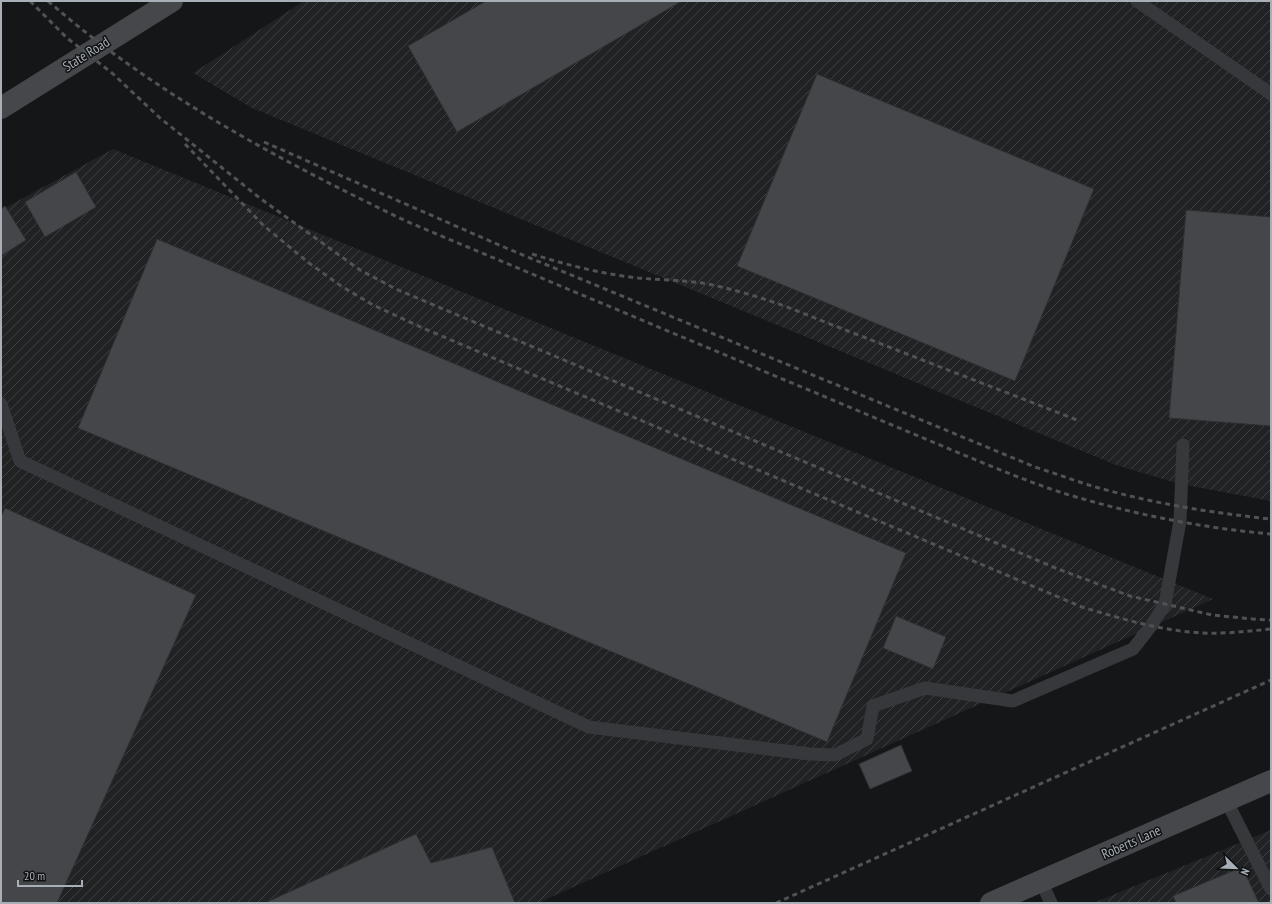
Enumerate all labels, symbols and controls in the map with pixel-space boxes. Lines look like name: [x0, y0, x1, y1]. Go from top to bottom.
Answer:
street label: State Road: [59, 33, 113, 75]
street label: Roberts Lane: [1099, 821, 1164, 863]
north arrow: [1216, 848, 1256, 888]
scale bar: [18, 862, 82, 888]
text: N: [1238, 866, 1253, 877]
text: 20 m: [24, 868, 45, 883]

